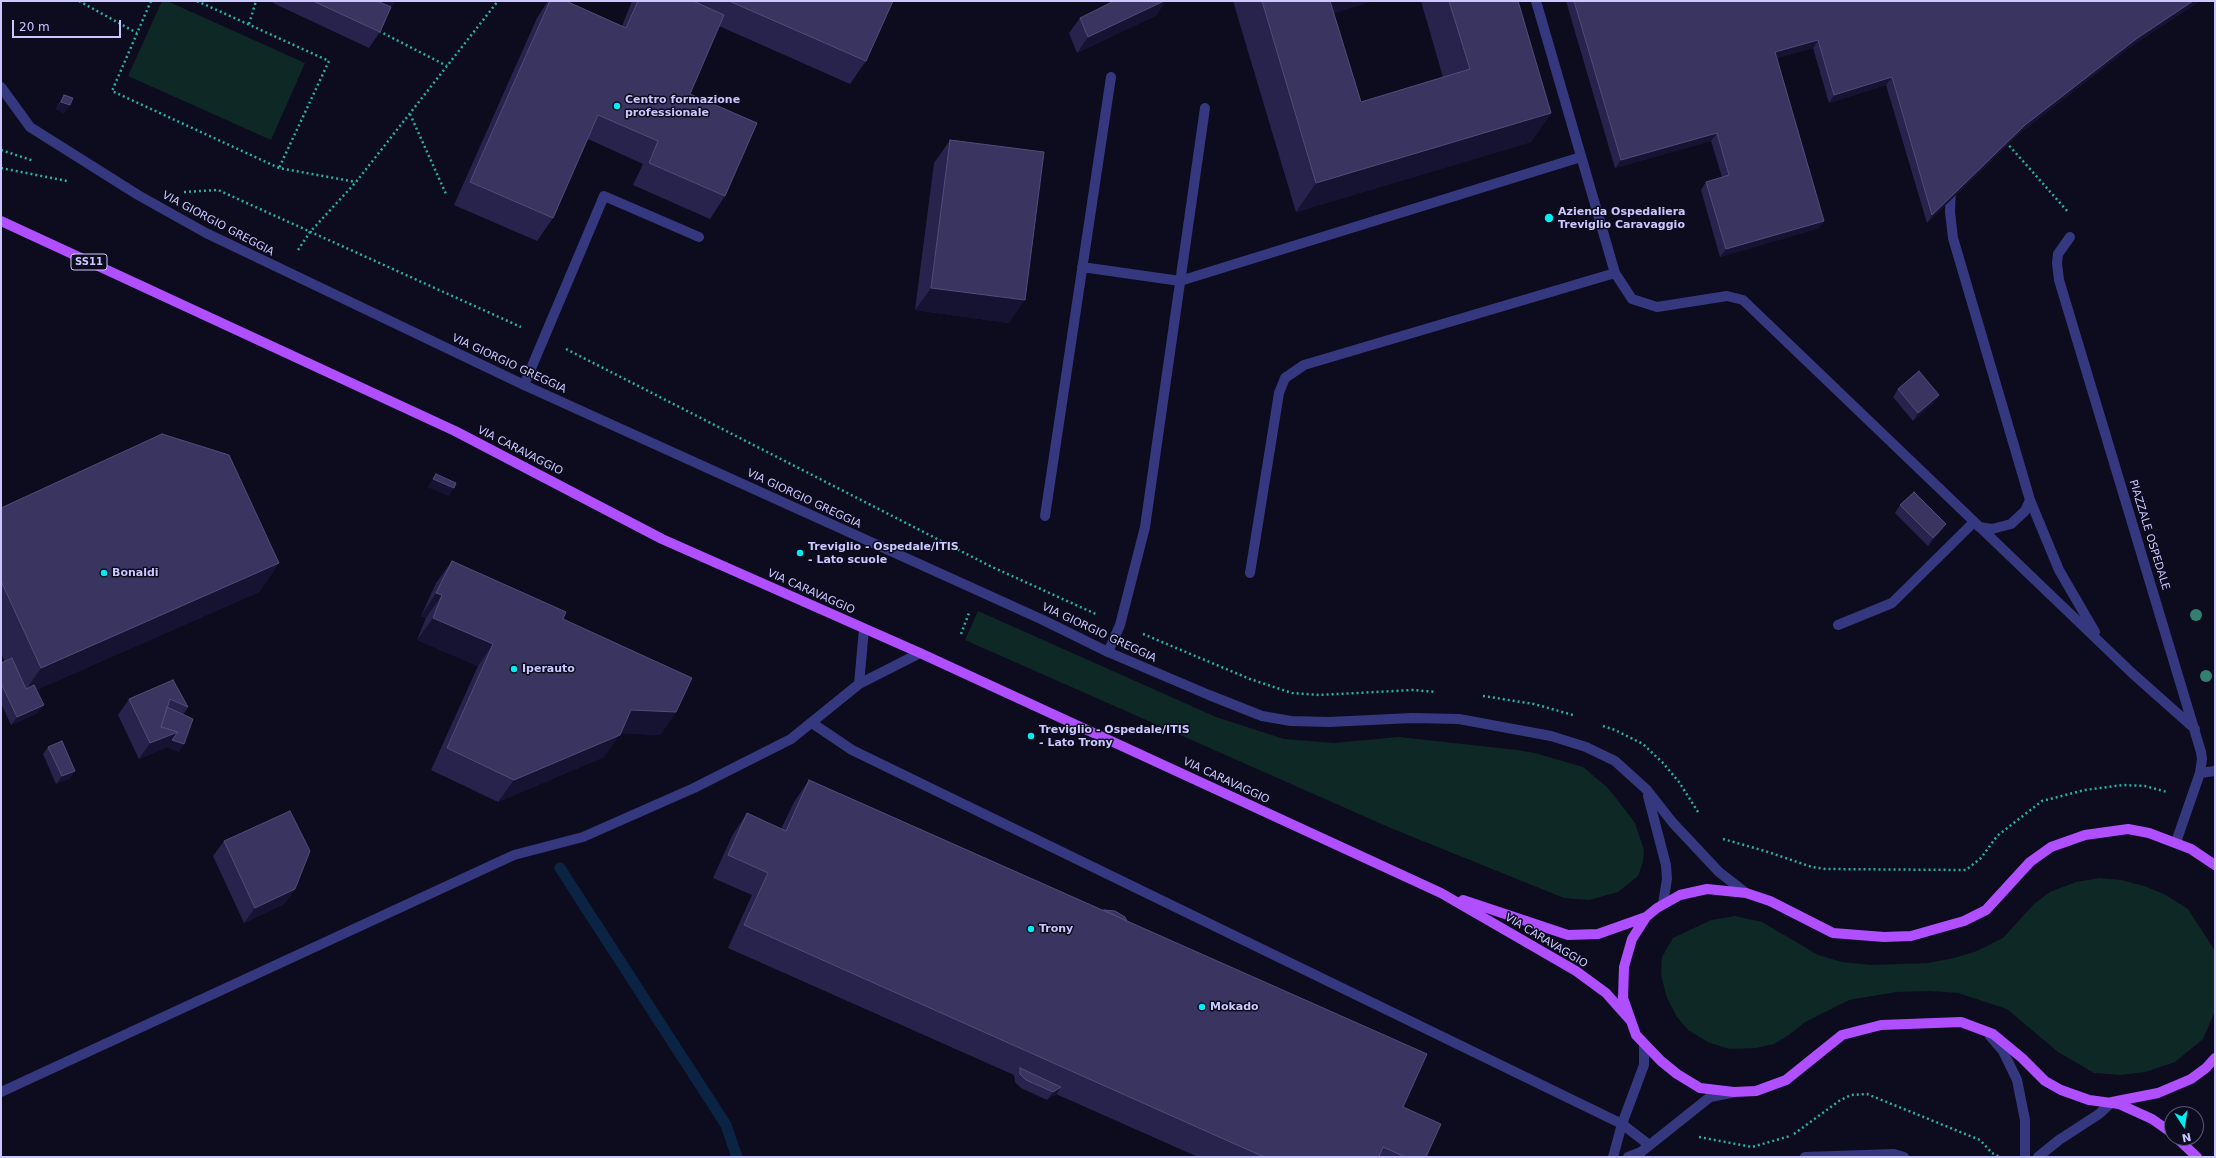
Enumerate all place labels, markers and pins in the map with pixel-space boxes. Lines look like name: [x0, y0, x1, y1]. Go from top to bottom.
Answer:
place label: Centro formazione professionale: [625, 93, 740, 119]
marker: Centro formazione professionale: [612, 101, 622, 111]
place label: Azienda Ospedaliera Treviglio Caravaggio: [1558, 205, 1685, 231]
marker: Azienda Ospedaliera Treviglio Caravaggio: [1543, 212, 1555, 224]
place label: Treviglio - Ospedale/ITIS - Lato scuole: [808, 540, 959, 566]
marker: Treviglio - Ospedale/ITIS - Lato scuole: [795, 548, 805, 558]
place label: Bonaldi: [112, 566, 159, 580]
marker: Bonaldi: [99, 568, 109, 578]
place label: Iperauto: [522, 662, 575, 676]
marker: Iperauto: [509, 664, 519, 674]
place label: Treviglio - Ospedale/ITIS - Lato Trony: [1039, 723, 1190, 749]
marker: Treviglio - Ospedale/ITIS - Lato Trony: [1026, 731, 1036, 741]
place label: Trony: [1039, 922, 1073, 936]
marker: Trony: [1026, 924, 1036, 934]
place label: Mokado: [1210, 1000, 1259, 1014]
marker: Mokado: [1197, 1002, 1207, 1012]

